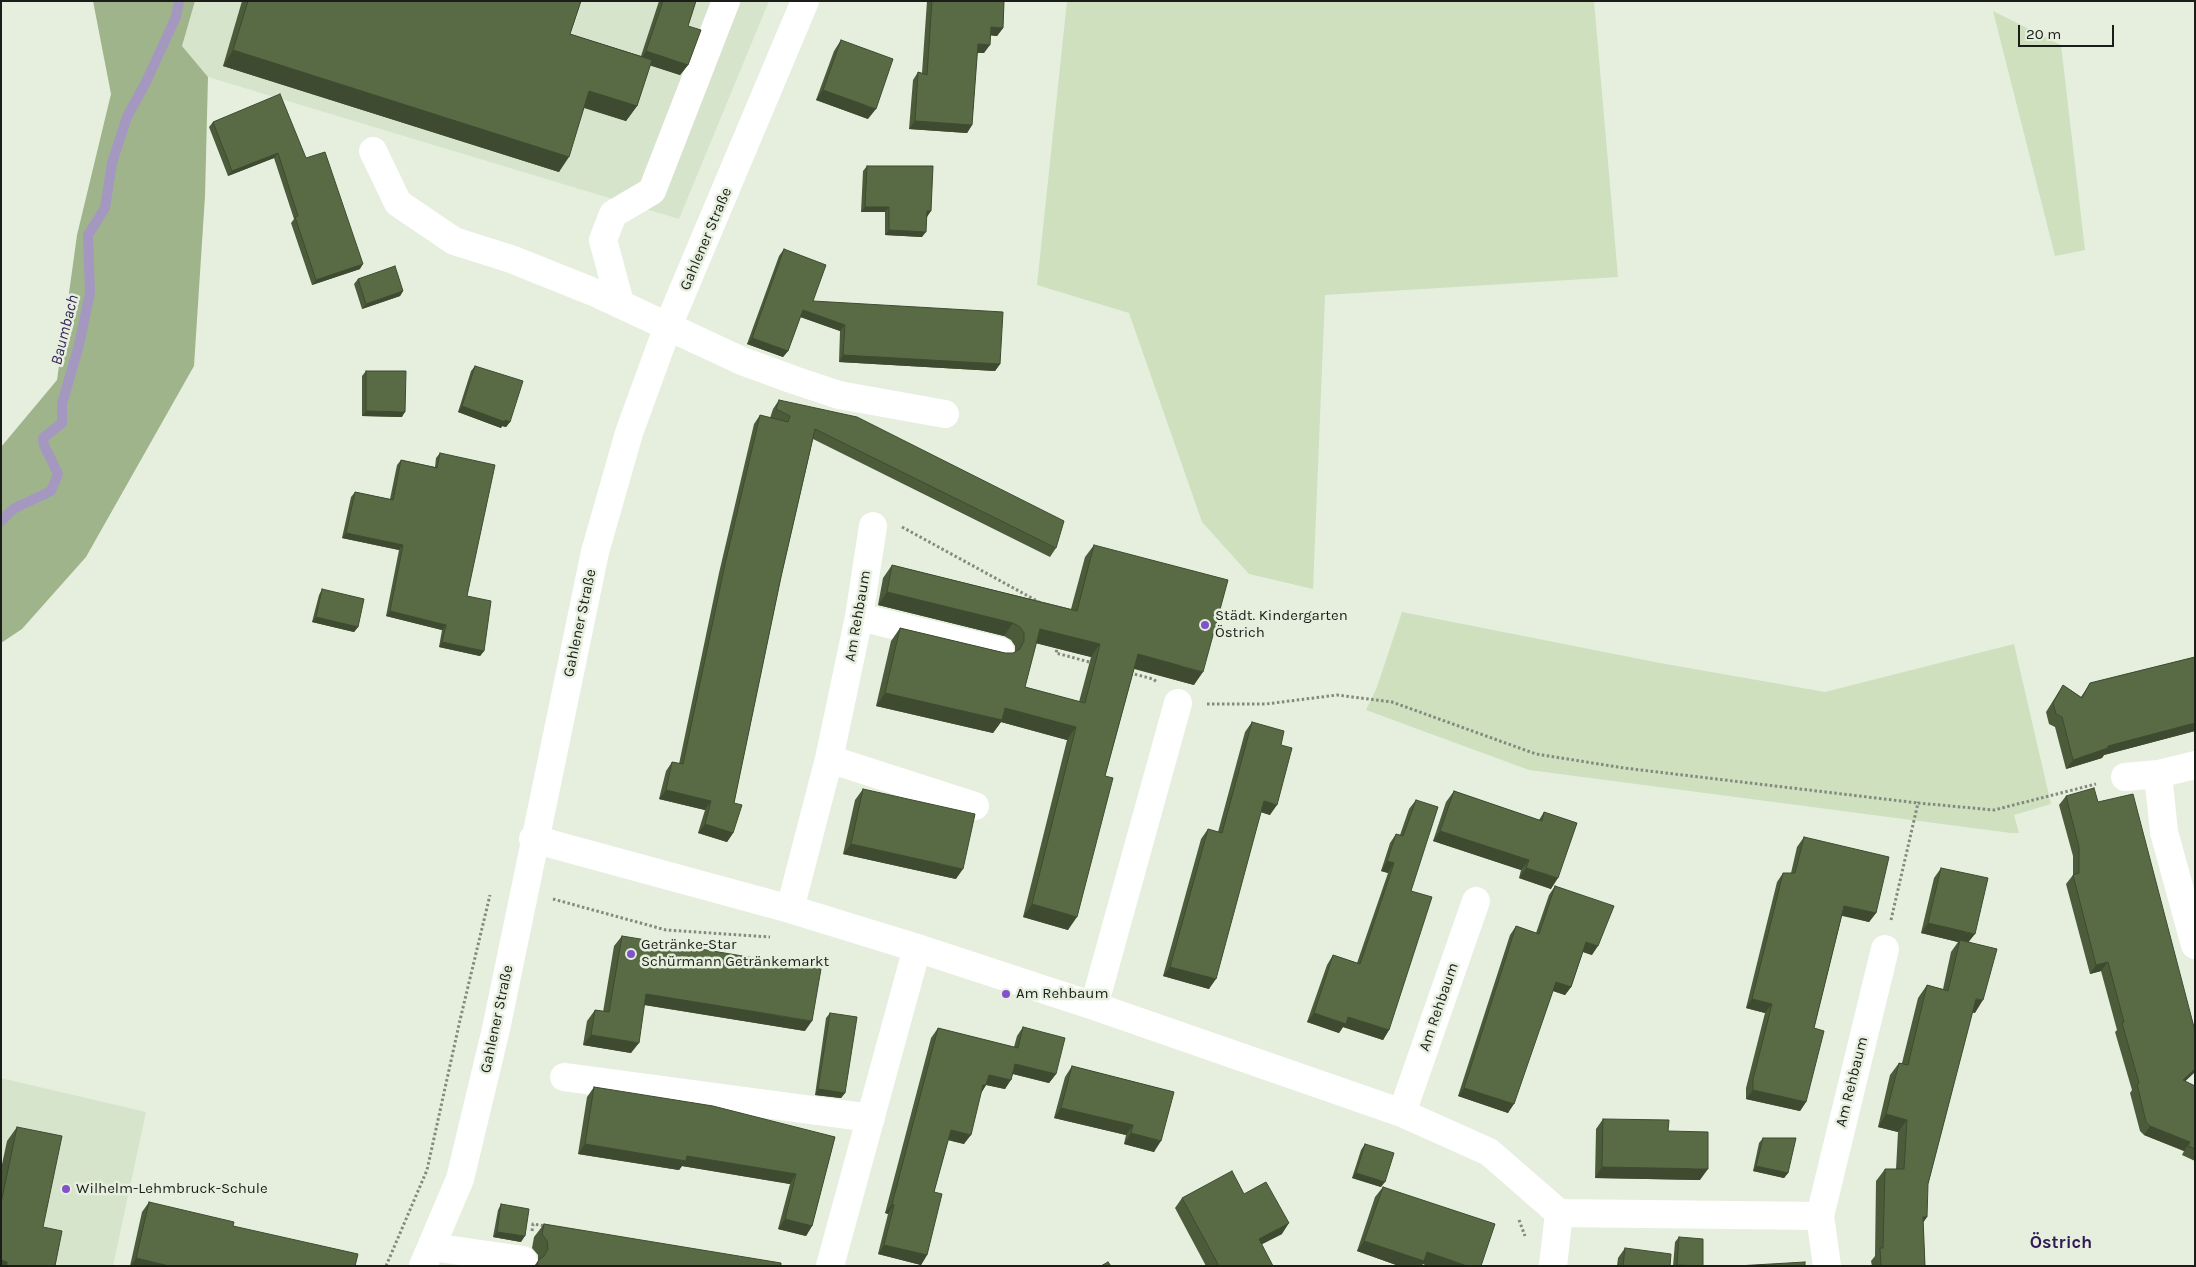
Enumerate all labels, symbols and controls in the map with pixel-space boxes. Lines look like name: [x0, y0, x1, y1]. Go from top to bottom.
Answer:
scale bar: [2021, 15, 2117, 47]
text: 20 m: [2026, 25, 2061, 43]
street label: Gahlener Straße: [676, 185, 736, 293]
water label: Baumbach: [47, 293, 83, 367]
street label: Gahlener Straße: [560, 567, 600, 679]
street label: Am Rehbaum: [841, 569, 875, 663]
place label: Städt. Kindergarten Östrich: [1215, 607, 1348, 642]
marker: Städt. Kindergarten Östrich: [1199, 619, 1211, 631]
place label: Getränke-Star Schürmann Getränkemarkt: [641, 936, 829, 971]
marker: Getränke-Star Schürmann Getränkemarkt: [625, 948, 637, 960]
street label: Am Rehbaum: [1415, 960, 1463, 1054]
street label: Gahlener Straße: [477, 963, 517, 1075]
place label: Am Rehbaum: [1016, 985, 1108, 1003]
marker: Am Rehbaum: [1000, 988, 1012, 1000]
street label: Am Rehbaum: [1832, 1035, 1872, 1129]
place label: Wilhelm-Lehmbruck-Schule: [76, 1180, 268, 1198]
marker: Wilhelm-Lehmbruck-Schule: [60, 1183, 72, 1195]
district label: Östrich: [2030, 1232, 2092, 1254]

